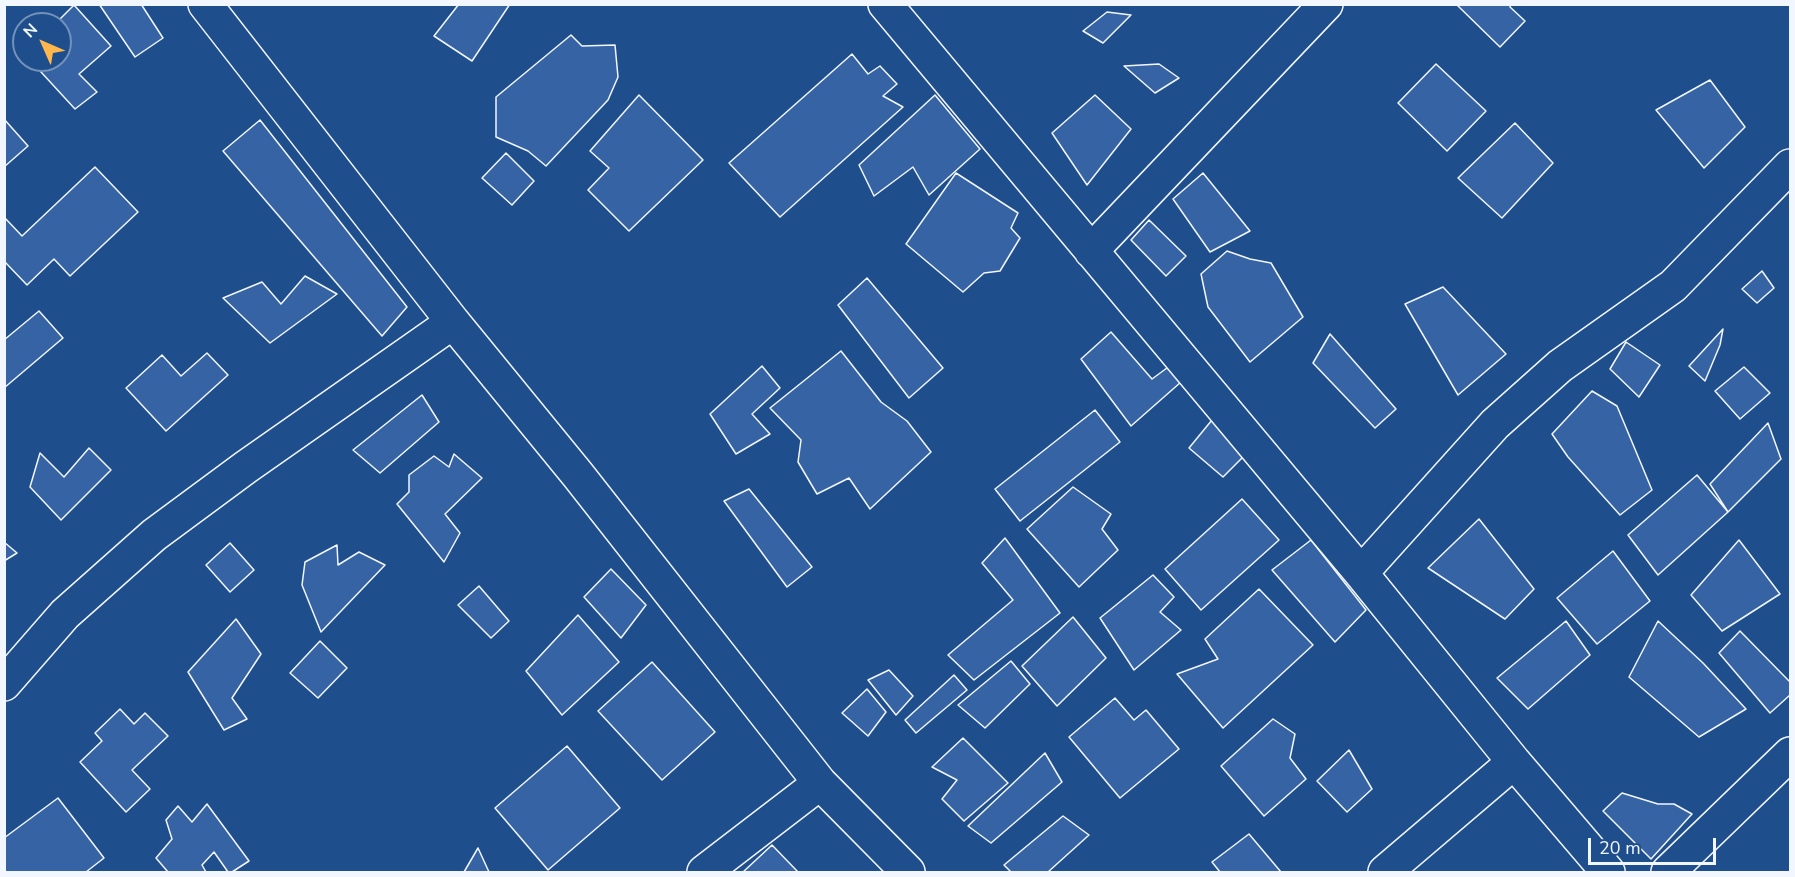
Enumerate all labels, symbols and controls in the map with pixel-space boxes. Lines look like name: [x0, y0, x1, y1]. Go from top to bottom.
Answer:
north arrow: [12, 12, 72, 72]
text: N: [19, 19, 43, 43]
scale bar: [1591, 826, 1718, 864]
text: 20 m: [1599, 836, 1641, 860]

